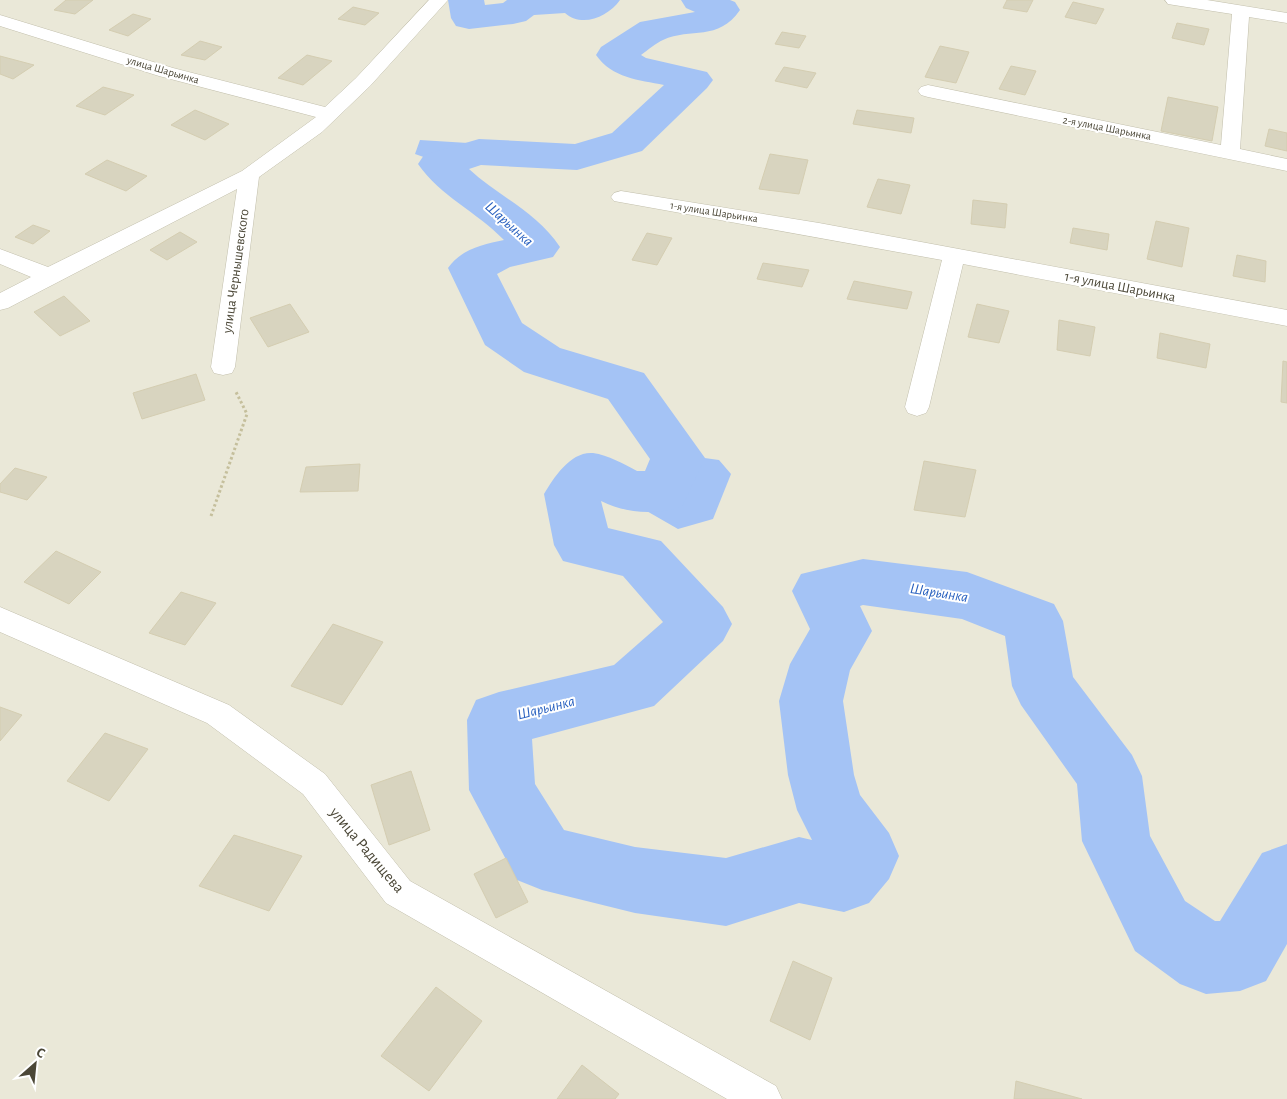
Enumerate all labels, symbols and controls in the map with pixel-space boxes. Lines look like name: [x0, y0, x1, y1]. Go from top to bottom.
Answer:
street label: улица Шарьинка: [125, 54, 200, 86]
street label: 2-я улица Шарьинка: [1062, 114, 1152, 142]
water label: Шарьинка: [482, 199, 536, 249]
street label: 1-я улица Шарьинка: [669, 200, 759, 224]
street label: улица Чернышевского: [220, 208, 252, 335]
street label: 1-я улица Шарьинка: [1063, 269, 1177, 305]
water label: Шарьинка: [909, 581, 969, 605]
water label: Шарьинка: [516, 694, 576, 722]
street label: улица Радищева: [325, 803, 407, 896]
north arrow: [10, 1039, 60, 1089]
text: С: [34, 1045, 47, 1061]

